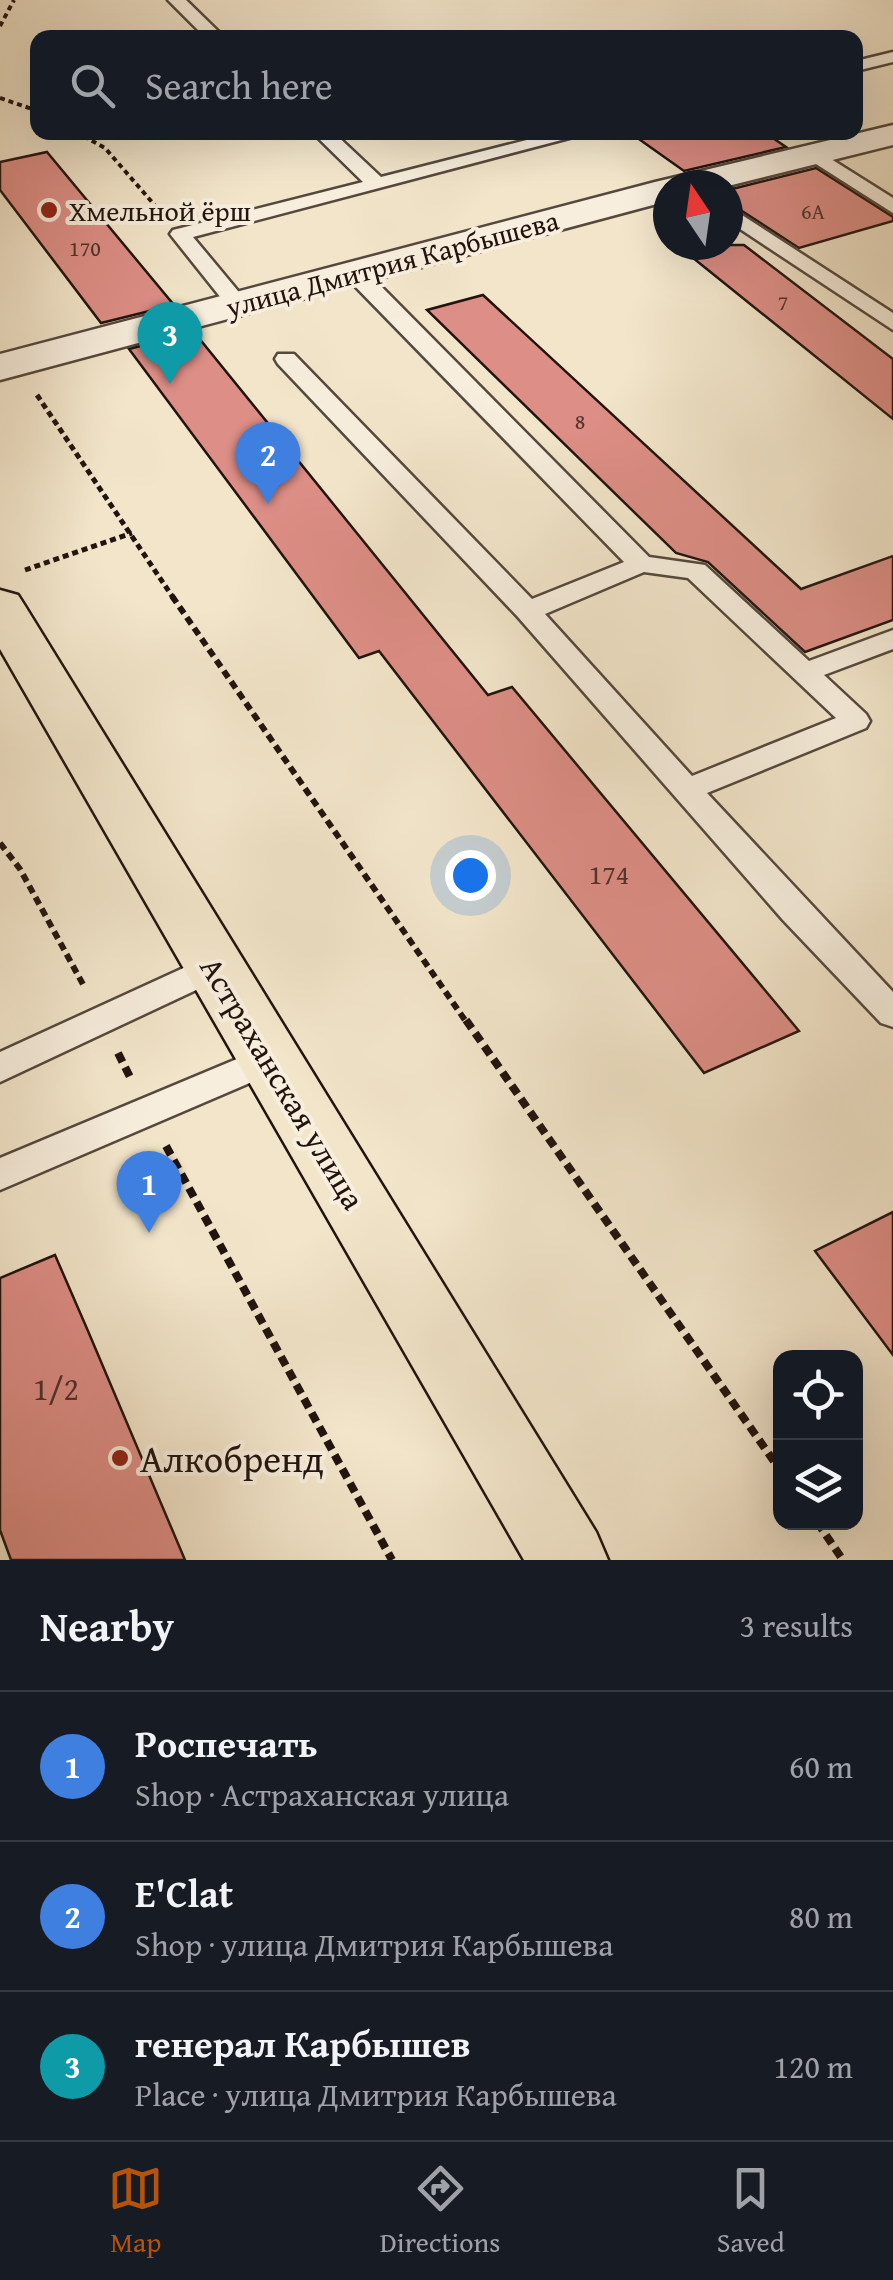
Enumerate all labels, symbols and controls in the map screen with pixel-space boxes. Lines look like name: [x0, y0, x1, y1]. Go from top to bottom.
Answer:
search box: [30, 30, 863, 140]
text: Search here: [145, 57, 333, 113]
icon: search: [65, 58, 120, 113]
north arrow: [653, 170, 743, 260]
place label: Хмельной ёрш: [69, 190, 251, 231]
house number: 6А: [801, 195, 826, 227]
marker: Хмельной ёрш: [38, 199, 60, 221]
street label: улица Дмитрия Карбышева: [220, 199, 564, 327]
house number: 170: [69, 232, 101, 264]
house number: 7: [778, 286, 788, 318]
pin: 3: [138, 302, 202, 384]
house number: 8: [575, 405, 585, 437]
pin: 2: [236, 422, 300, 504]
your location: [445, 850, 496, 901]
house number: 174: [589, 853, 629, 894]
street label: Астраханская улица: [189, 948, 378, 1219]
pin: 1: [116, 1150, 182, 1233]
map controls: [773, 1350, 863, 1530]
button: locate: [773, 1350, 863, 1440]
house number: 1/2: [33, 1365, 79, 1412]
place label: Алкобренд: [140, 1430, 324, 1486]
button: layers: [773, 1440, 863, 1530]
marker: Алкобренд: [109, 1447, 131, 1469]
text: Nearby: [40, 1595, 174, 1656]
text: 3 results: [740, 1602, 853, 1649]
text: Роспечать: [135, 1715, 318, 1771]
text: 1: [64, 1743, 81, 1790]
text: 60 m: [789, 1743, 853, 1790]
text: Shop · Астраханская улица: [135, 1771, 509, 1818]
text: E'Clat: [135, 1865, 233, 1921]
text: 2: [64, 1893, 81, 1940]
text: 80 m: [789, 1893, 853, 1940]
text: Shop · улица Дмитрия Карбышева: [135, 1921, 613, 1968]
text: генерал Карбышев: [135, 2015, 471, 2071]
text: 3: [64, 2043, 81, 2090]
text: 120 m: [774, 2043, 853, 2090]
text: Place · улица Дмитрия Карбышева: [135, 2071, 617, 2118]
tab: Map: [108, 2161, 163, 2262]
tab: Directions: [380, 2161, 500, 2262]
tab: Saved: [717, 2161, 785, 2262]

